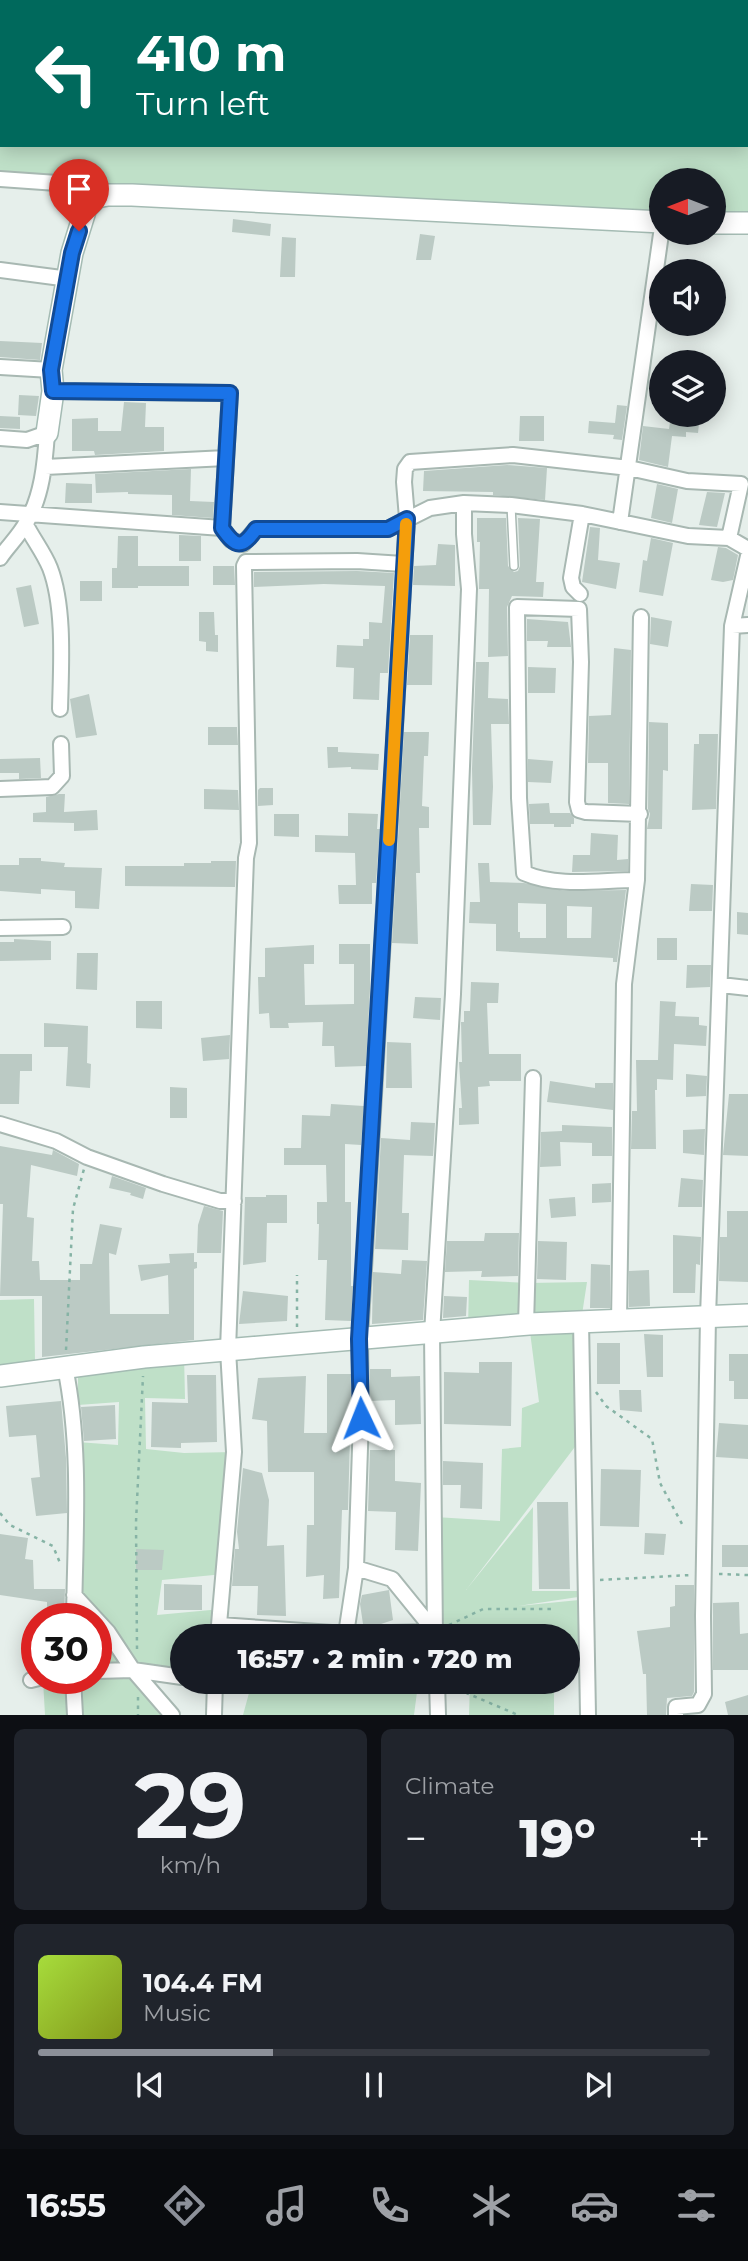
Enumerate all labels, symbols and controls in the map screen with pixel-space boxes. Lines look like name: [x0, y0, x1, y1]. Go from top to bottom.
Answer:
text: 410 m: [136, 24, 286, 83]
icon: left: [21, 28, 112, 119]
text: Turn left: [136, 84, 270, 123]
pin: [49, 159, 109, 231]
north arrow: [649, 168, 726, 245]
map controls: [649, 168, 726, 427]
icon: arrive: [60, 170, 98, 208]
button: sound: [649, 259, 726, 336]
button: layers: [649, 350, 726, 427]
position arrow: [324, 1381, 398, 1455]
speed limit sign: 30: [21, 1603, 112, 1694]
text: 16:57 · 2 min · 720 m: [238, 1643, 512, 1675]
text: 29: [135, 1750, 246, 1861]
text: Climate: [405, 1772, 494, 1800]
text: 19°: [519, 1807, 596, 1870]
text: −: [405, 1815, 427, 1862]
text: +: [688, 1815, 710, 1862]
text: km/h: [160, 1851, 221, 1879]
text: 104.4 FM: [143, 1967, 263, 1999]
text: Music: [143, 1999, 211, 2027]
icon: previous: [131, 2066, 169, 2104]
icon: pause: [355, 2066, 393, 2104]
icon: next: [579, 2066, 617, 2104]
icon: directions: [160, 2181, 209, 2230]
icon: music: [262, 2181, 311, 2230]
icon: phone: [365, 2181, 414, 2230]
icon: climate: [467, 2181, 516, 2230]
icon: car: [570, 2181, 619, 2230]
icon: filters: [672, 2181, 721, 2230]
text: 16:55: [27, 2186, 106, 2225]

